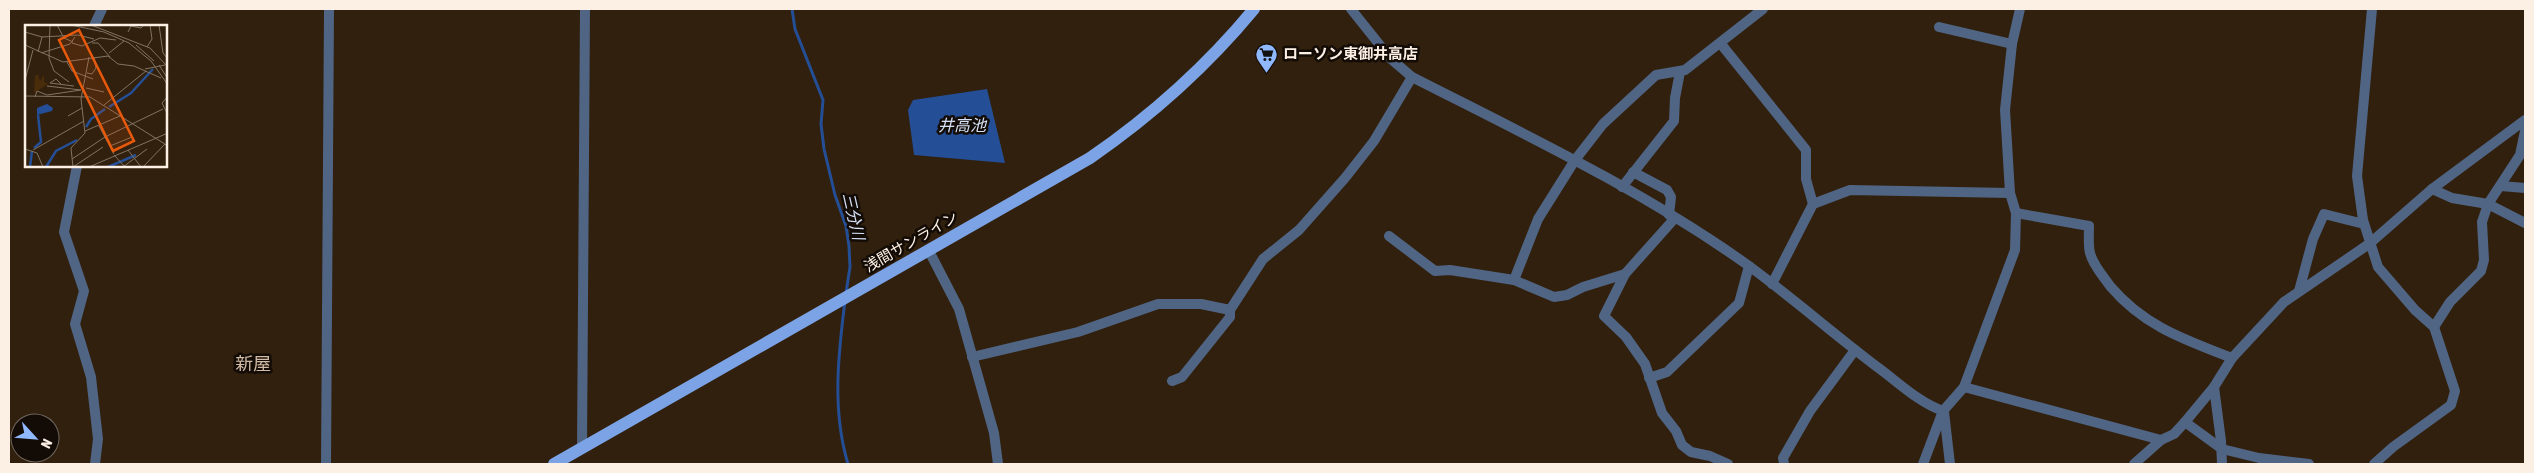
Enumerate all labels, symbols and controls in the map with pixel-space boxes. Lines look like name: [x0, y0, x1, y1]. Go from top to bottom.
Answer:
inset map: [25, 25, 168, 168]
supermarket icon: ローソン東御井高店: [1255, 42, 1279, 73]
place label: ローソン東御井高店: [1283, 45, 1418, 62]
water label: 井高池: [938, 116, 988, 134]
water label: 三分川: [840, 191, 869, 243]
street label: 浅間サンライン: [861, 208, 960, 275]
district label: 新屋: [235, 353, 271, 374]
north arrow: [10, 413, 60, 463]
text: N: [38, 436, 56, 451]

